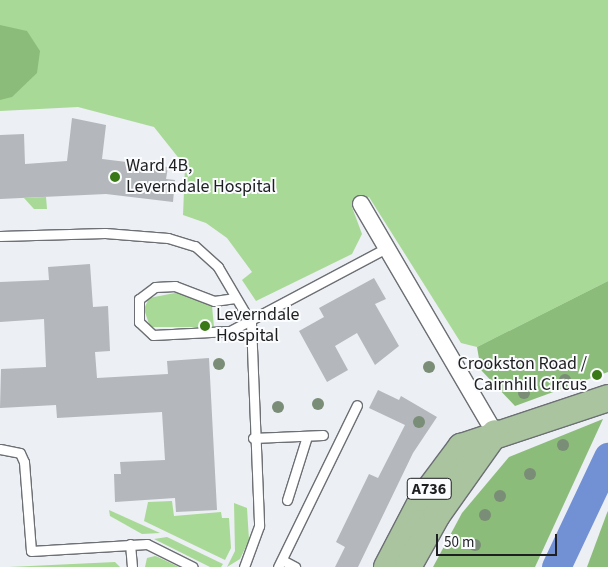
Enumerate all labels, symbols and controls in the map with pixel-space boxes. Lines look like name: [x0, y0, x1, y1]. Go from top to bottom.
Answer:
place label: Ward 4B, Leverndale Hospital: [126, 156, 276, 198]
marker: Ward 4B, Leverndale Hospital: [108, 170, 122, 184]
place label: Leverndale Hospital: [216, 305, 299, 348]
marker: Leverndale Hospital: [198, 319, 212, 333]
place label: Crookston Road / Cairnhill Circus: [457, 354, 587, 396]
marker: Crookston Road / Cairnhill Circus: [591, 369, 603, 381]
road number: A736: [406, 476, 452, 502]
scale bar: [438, 524, 559, 556]
text: 50 m: [444, 532, 474, 553]

